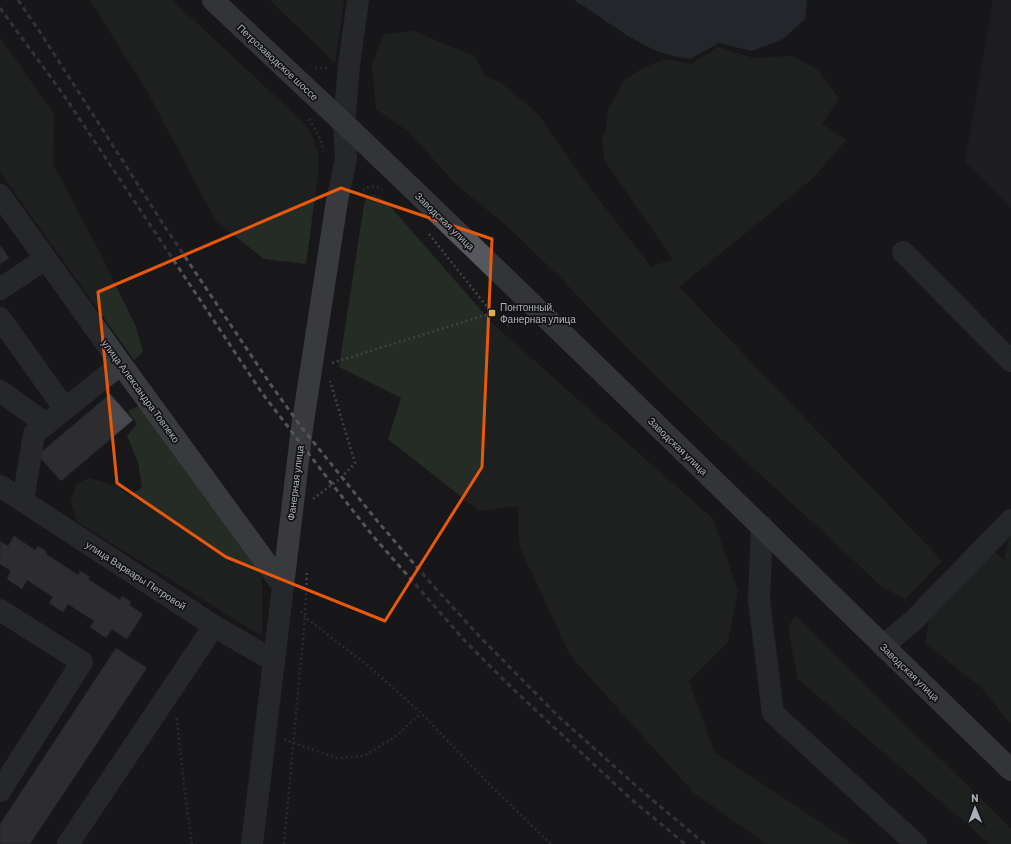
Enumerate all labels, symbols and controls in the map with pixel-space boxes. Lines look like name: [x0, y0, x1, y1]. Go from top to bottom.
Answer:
street label: Петрозаводское шоссе: [235, 21, 321, 103]
street label: Заводская улица: [413, 190, 478, 253]
place label: Понтонный, Фанерная улица: [500, 301, 576, 325]
marker: Понтонный, Фанерная улица: [487, 308, 497, 318]
street label: улица Александра Товпеко: [100, 337, 183, 445]
street label: Заводская улица: [646, 415, 711, 478]
street label: Фанерная улица: [284, 444, 306, 521]
street label: улица Варвары Петровой: [84, 538, 188, 612]
street label: Заводская улица: [878, 641, 943, 704]
north arrow: [955, 788, 995, 828]
text: N: [971, 791, 979, 804]

